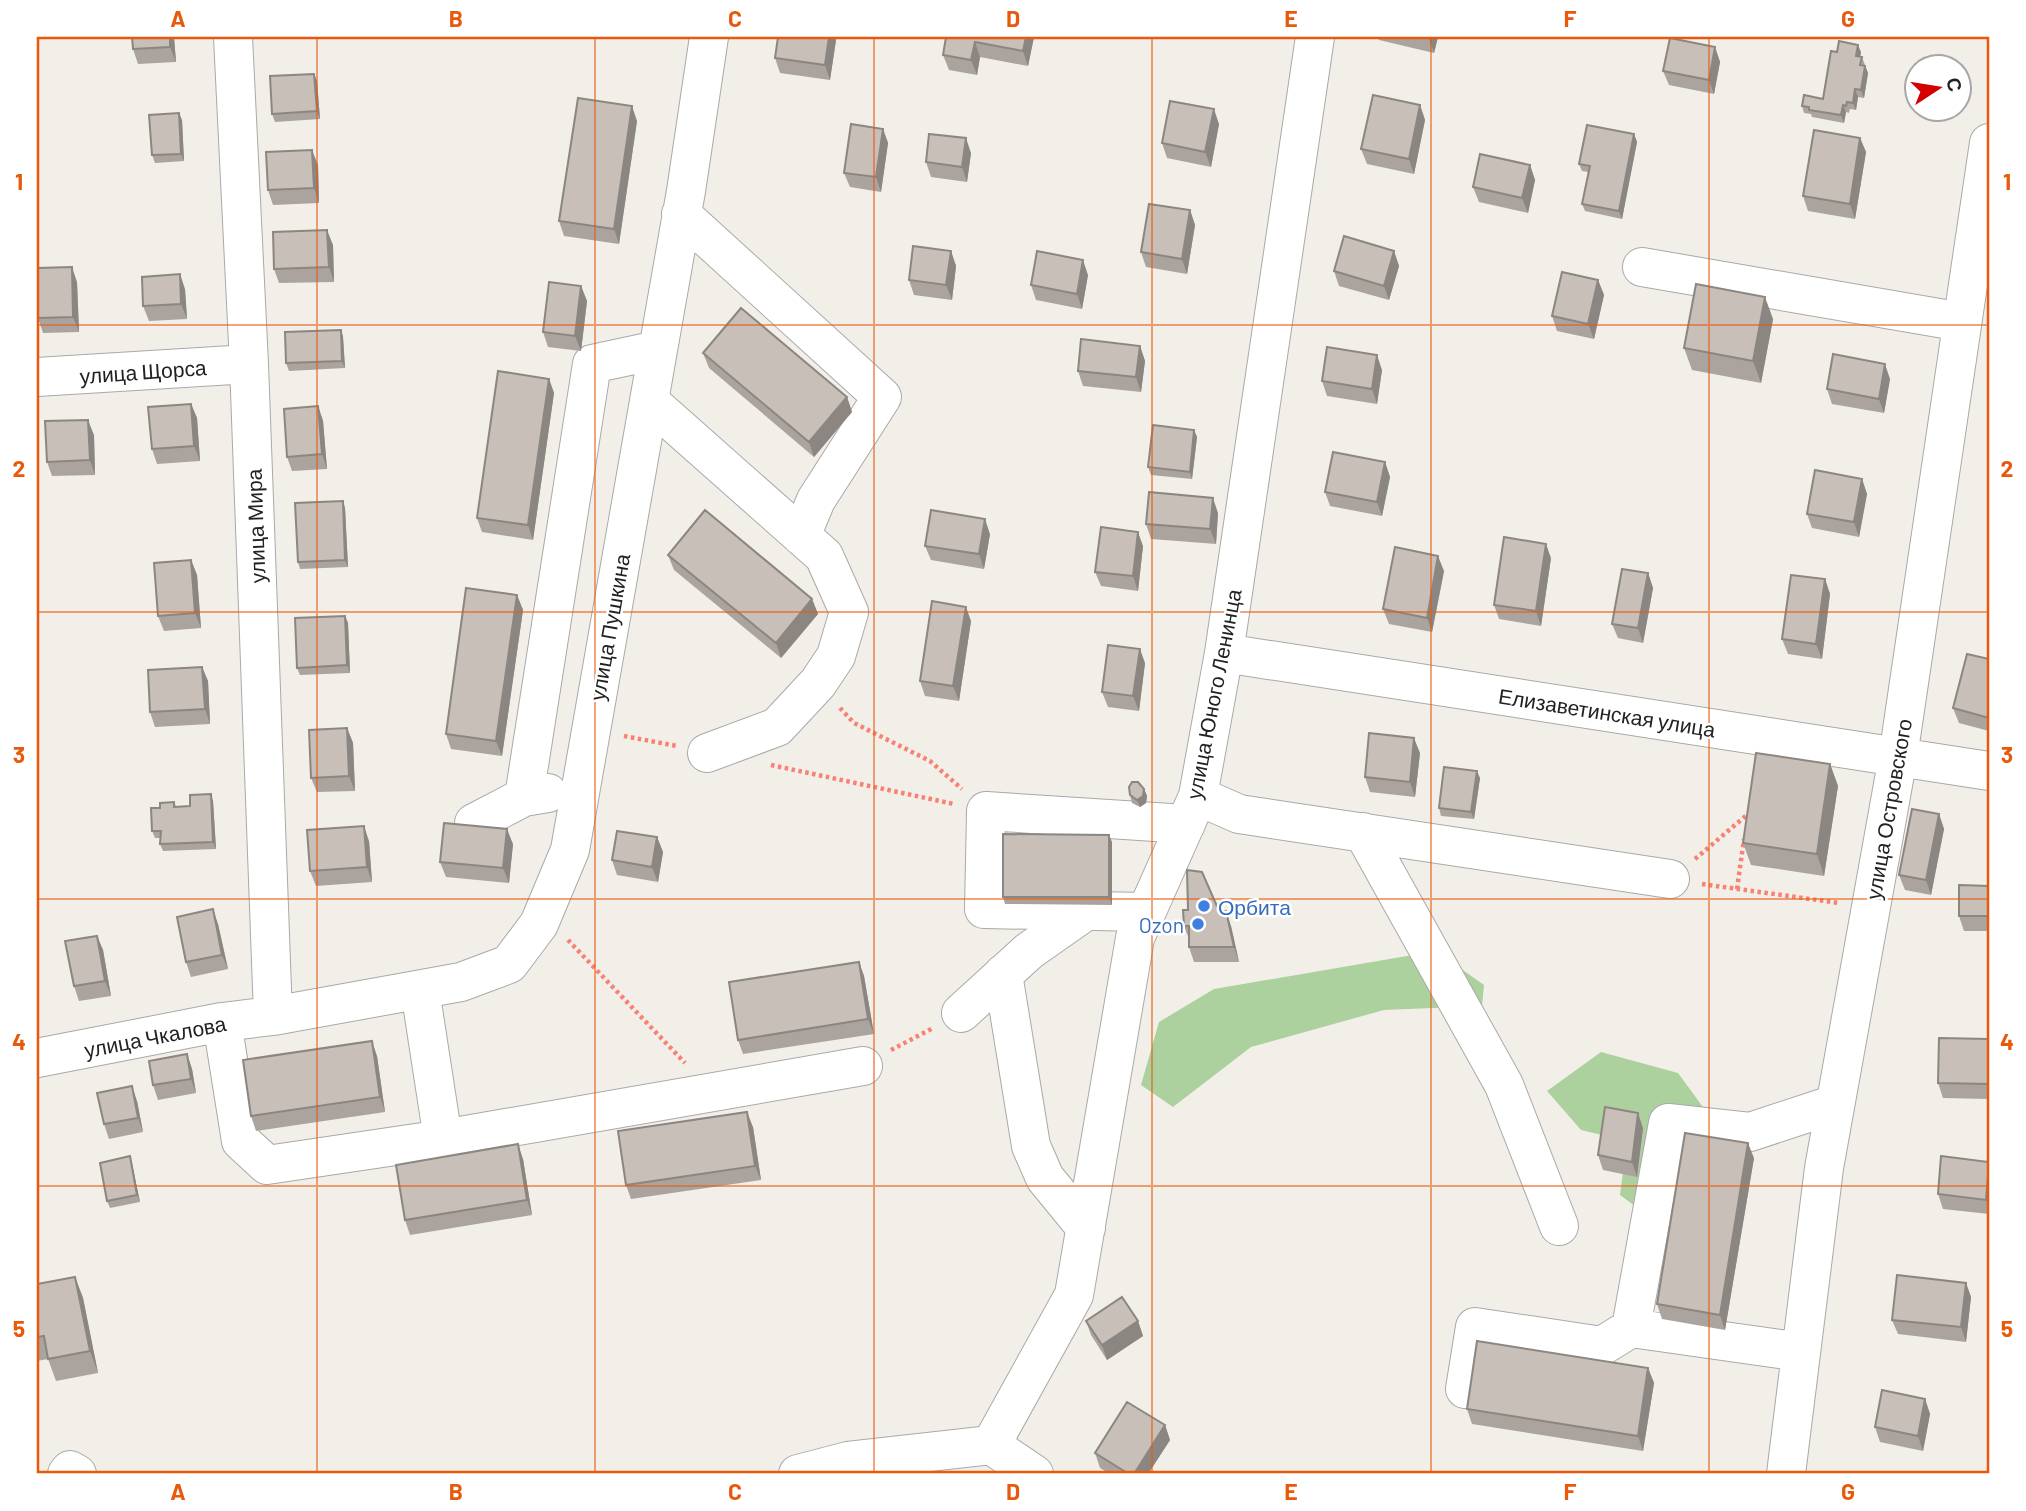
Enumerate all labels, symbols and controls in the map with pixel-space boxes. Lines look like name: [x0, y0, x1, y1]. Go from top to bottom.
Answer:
text: A: [170, 4, 186, 32]
text: B: [449, 4, 463, 32]
text: C: [728, 4, 742, 32]
text: D: [1006, 4, 1020, 32]
text: E: [1284, 4, 1298, 32]
text: F: [1564, 4, 1577, 32]
text: G: [1841, 4, 1855, 32]
north arrow: [1904, 52, 1974, 122]
text: С: [1942, 75, 1968, 94]
text: 1: [15, 167, 23, 195]
text: 1: [2003, 167, 2011, 195]
street label: улица Щорса: [79, 354, 208, 388]
text: 2: [13, 454, 25, 482]
text: 2: [2001, 454, 2013, 482]
street label: улица Мира: [240, 468, 269, 584]
street label: улица Пушкина: [584, 551, 634, 702]
street label: улица Юного Ленинца: [1180, 586, 1246, 801]
street label: Елизаветинская улица: [1497, 683, 1718, 742]
street label: улица Островского: [1860, 717, 1916, 901]
text: 3: [13, 740, 25, 768]
text: 3: [2001, 740, 2013, 768]
place label: Орбита: [1218, 894, 1291, 919]
marker: Орбита: [1196, 898, 1212, 914]
place label: Ozon: [1139, 912, 1184, 937]
marker: Ozon: [1190, 916, 1206, 932]
street label: улица Чкалова: [82, 1010, 228, 1062]
text: 4: [12, 1027, 26, 1055]
text: 4: [2000, 1027, 2014, 1055]
text: 5: [13, 1314, 25, 1342]
text: 5: [2001, 1314, 2013, 1342]
text: A: [170, 1477, 186, 1505]
text: B: [449, 1477, 463, 1505]
text: C: [728, 1477, 742, 1505]
text: D: [1006, 1477, 1020, 1505]
text: E: [1284, 1477, 1298, 1505]
text: F: [1564, 1477, 1577, 1505]
text: G: [1841, 1477, 1855, 1505]

